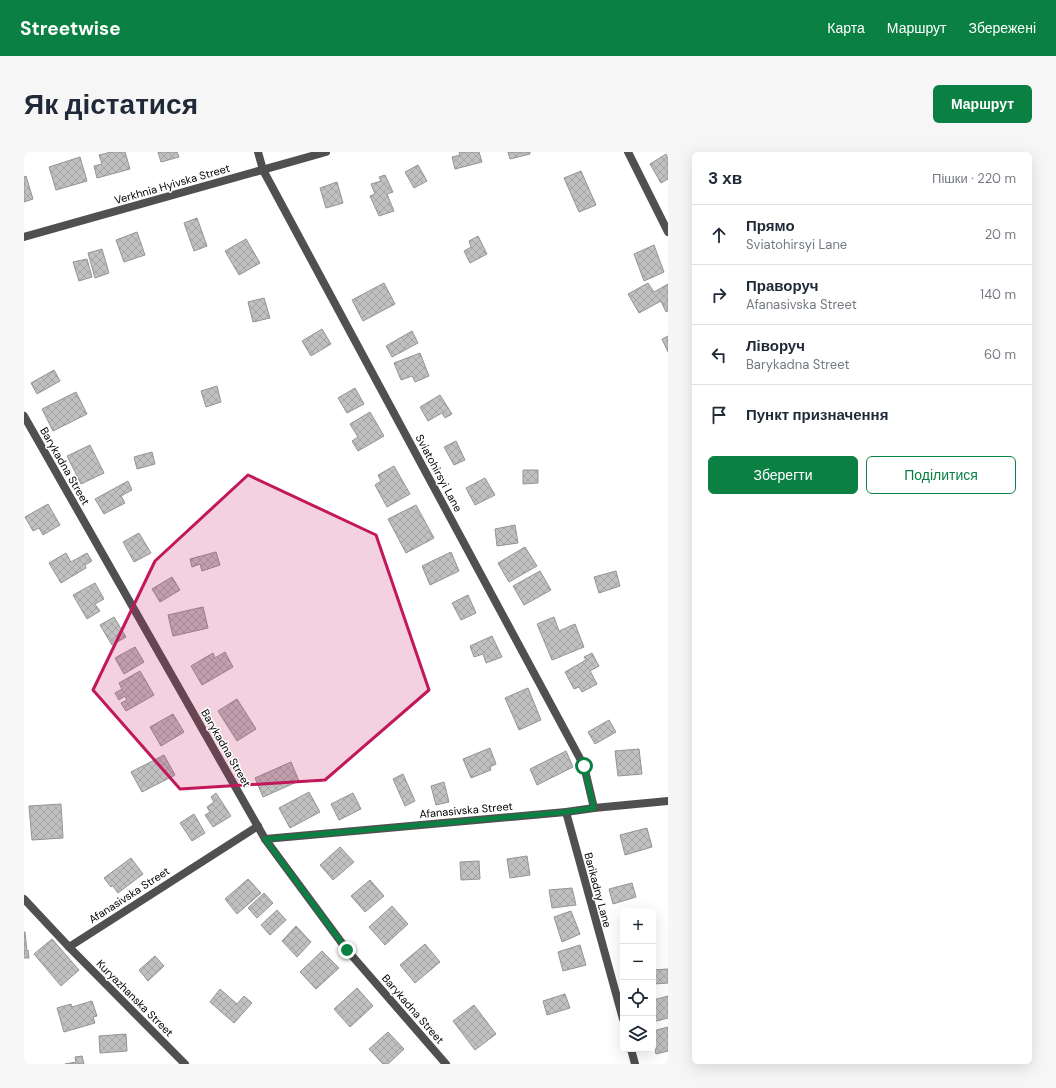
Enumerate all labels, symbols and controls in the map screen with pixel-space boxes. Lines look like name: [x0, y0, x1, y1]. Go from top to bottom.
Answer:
text: Streetwise: [20, 16, 121, 41]
text: Карта: [827, 19, 865, 37]
text: Маршрут: [887, 19, 946, 37]
text: Збережені: [968, 19, 1036, 37]
button: Маршрут: [933, 85, 1032, 123]
text: Як дістатися: [24, 86, 198, 123]
street label: Verkhnia Hyivska Street: [113, 161, 231, 207]
text: 3 хв: [708, 167, 742, 189]
text: Пішки · 220 m: [932, 170, 1016, 187]
text: Прямо: [746, 216, 795, 236]
icon: ahead: [708, 224, 730, 246]
text: 20 m: [985, 226, 1016, 243]
text: Sviatohirsyi Lane: [746, 236, 847, 253]
text: Праворуч: [746, 276, 819, 296]
icon: right: [708, 284, 730, 306]
text: 140 m: [980, 286, 1016, 303]
text: Afanasivska Street: [746, 296, 857, 313]
text: Ліворуч: [746, 336, 805, 356]
icon: left: [708, 344, 730, 366]
text: 60 m: [984, 346, 1016, 363]
text: Barykadna Street: [746, 356, 850, 373]
icon: arrive: [708, 404, 730, 426]
text: Пункт призначення: [746, 405, 888, 425]
street label: Barykadna Street: [37, 425, 93, 507]
street label: Sviatohirsyi Lane: [413, 432, 465, 514]
button: Зберегти: [708, 456, 858, 494]
button: Поділитися: [866, 456, 1016, 494]
street label: Barykadna Street: [198, 707, 254, 789]
route start: [575, 757, 593, 775]
street label: Afanasivska Street: [419, 799, 513, 821]
street label: Barikadny Lane: [581, 851, 615, 929]
street label: Afanasivska Street: [86, 864, 172, 926]
map controls: [620, 908, 656, 1052]
button: +: [620, 908, 656, 944]
route end: [338, 941, 356, 959]
button: −: [620, 944, 656, 980]
street label: Kuryazhanska Street: [94, 957, 176, 1039]
street label: Barykadna Street: [379, 971, 447, 1047]
button: locate: [620, 980, 656, 1016]
button: layers: [620, 1016, 656, 1052]

